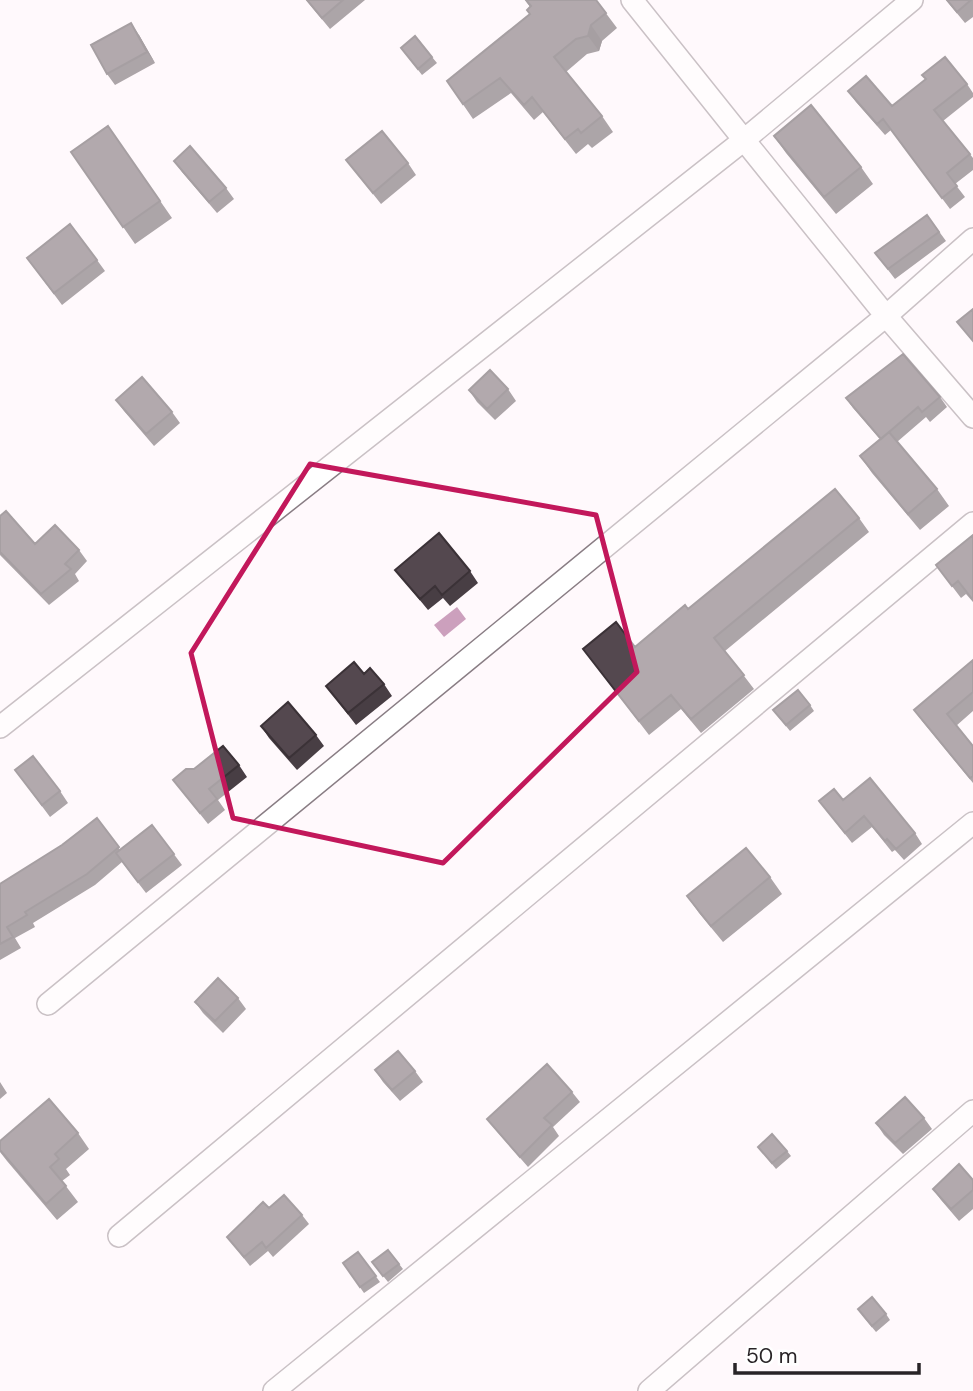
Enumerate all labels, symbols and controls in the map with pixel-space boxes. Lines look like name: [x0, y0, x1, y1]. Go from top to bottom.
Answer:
scale bar: [735, 1332, 919, 1376]
text: 50 m: [746, 1342, 797, 1370]

